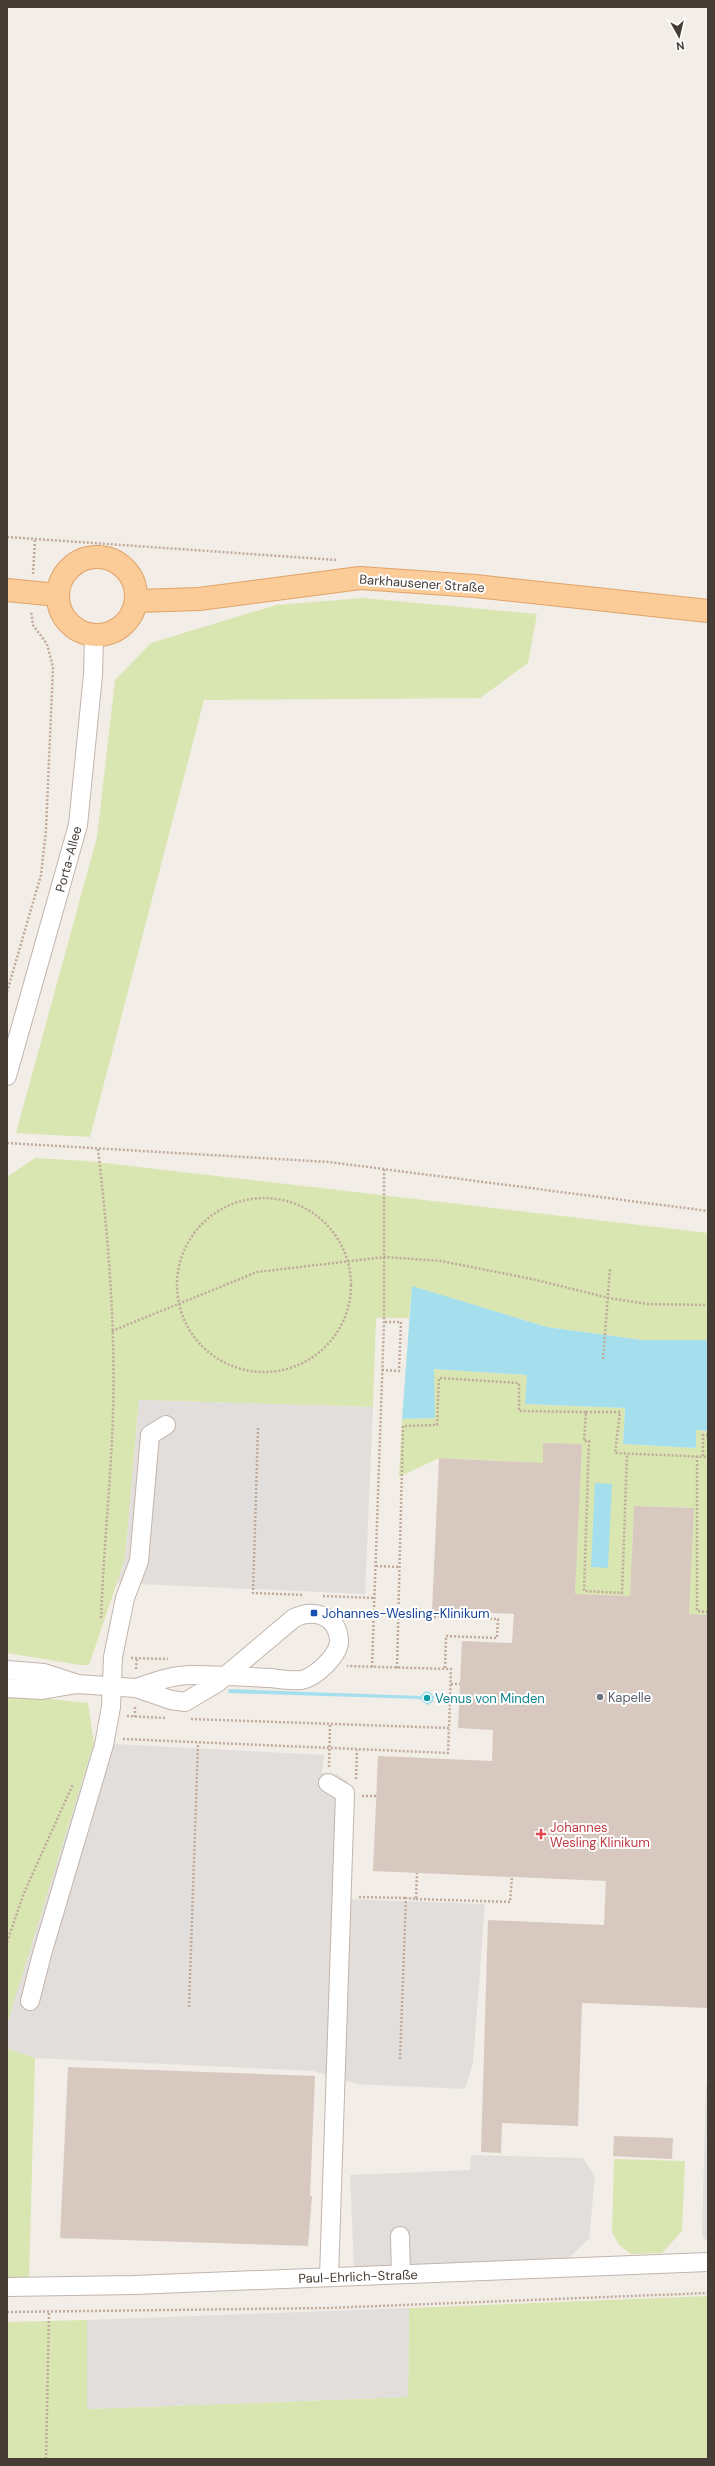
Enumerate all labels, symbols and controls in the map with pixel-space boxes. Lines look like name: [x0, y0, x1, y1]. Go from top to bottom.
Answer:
north arrow: [659, 16, 699, 56]
text: N: [675, 38, 685, 53]
street label: Barkhausener Straße: [359, 571, 485, 596]
street label: Porta-Allee: [52, 824, 85, 894]
place label: Johannes-Wesling-Klinikum: [322, 1605, 490, 1622]
marker: Johannes-Wesling-Klinikum: [309, 1608, 319, 1618]
place label: Kapelle: [608, 1689, 651, 1706]
place label: Venus von Minden: [435, 1690, 545, 1707]
marker: Kapelle: [595, 1692, 605, 1702]
marker: Venus von Minden: [422, 1693, 432, 1703]
place label: Johannes Wesling Klinikum: [550, 1819, 650, 1851]
marker: Johannes Wesling Klinikum: [535, 1828, 547, 1840]
street label: Paul-Ehrlich-Straße: [298, 2266, 418, 2287]

